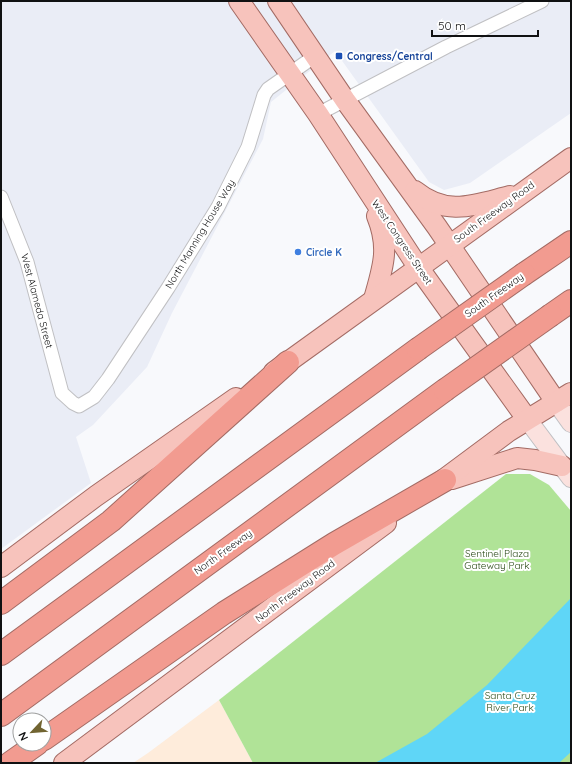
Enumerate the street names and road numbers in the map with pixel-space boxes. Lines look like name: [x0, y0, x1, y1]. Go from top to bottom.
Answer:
street label: North Manning House Way: [162, 177, 238, 291]
street label: South Freeway Road: [451, 178, 537, 246]
street label: West Congress Street: [369, 197, 435, 287]
street label: West Alameda Street: [18, 252, 56, 350]
street label: South Freeway: [462, 270, 526, 320]
street label: North Freeway: [191, 527, 255, 577]
street label: North Freeway Road: [253, 557, 337, 625]

